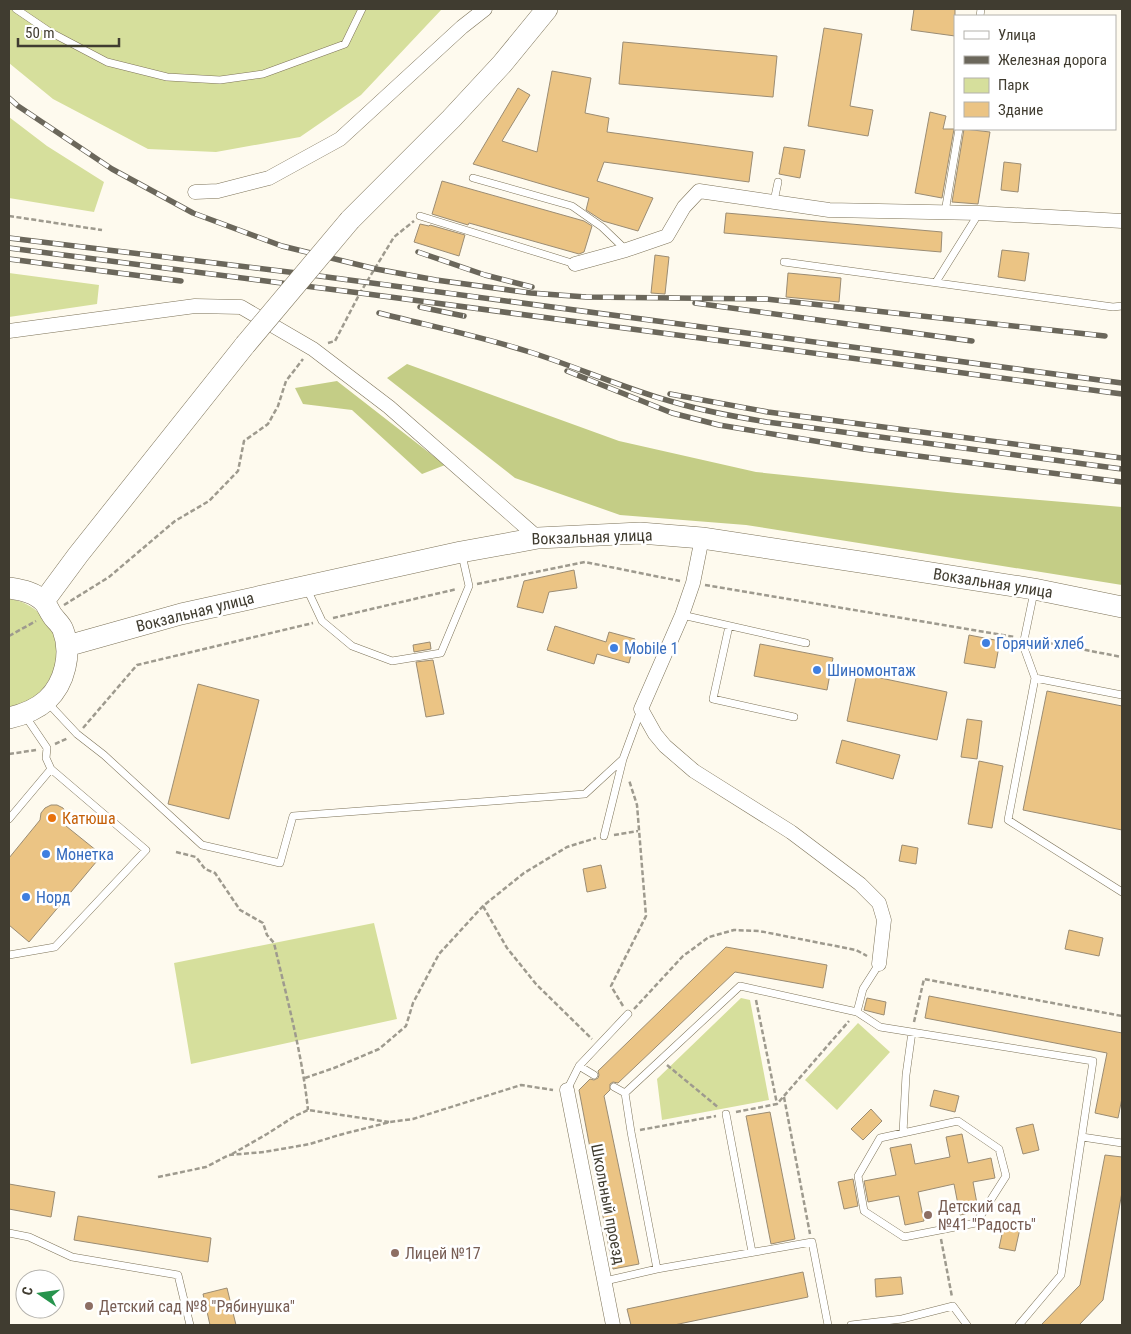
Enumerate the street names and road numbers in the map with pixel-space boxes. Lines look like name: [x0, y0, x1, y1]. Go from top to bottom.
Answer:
street label: Вокзальная улица: [531, 525, 653, 549]
street label: Вокзальная улица: [932, 564, 1054, 602]
street label: Вокзальная улица: [134, 588, 256, 636]
street label: Школьный проезд: [587, 1142, 629, 1266]

